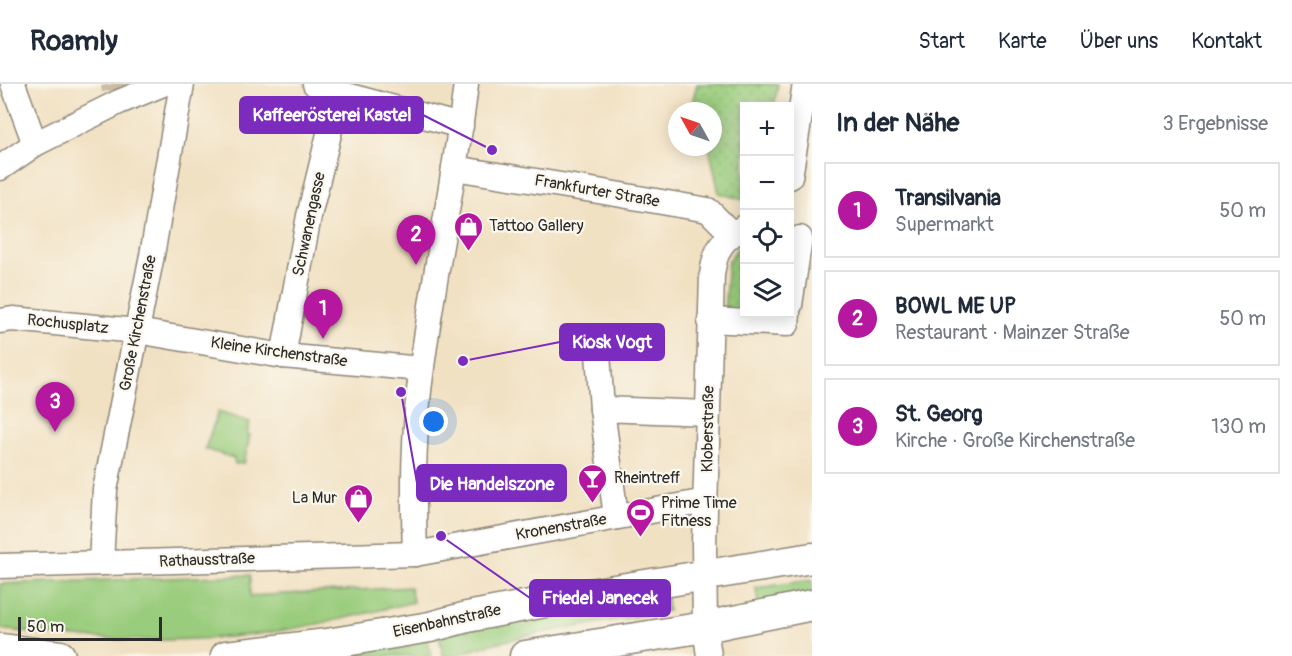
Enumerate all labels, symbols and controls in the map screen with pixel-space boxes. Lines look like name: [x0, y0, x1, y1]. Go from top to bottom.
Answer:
text: Roamly: [30, 24, 118, 59]
text: Start: [919, 28, 965, 55]
text: Karte: [998, 28, 1047, 55]
text: Über uns: [1080, 28, 1158, 55]
text: Kontakt: [1191, 28, 1262, 55]
callout: Kaffeerösterei Kastel: [240, 97, 423, 133]
north arrow: [668, 102, 722, 156]
map controls: [740, 102, 794, 318]
button: +: [740, 102, 794, 156]
text: Kaffeerösterei Kastel: [253, 104, 411, 127]
text: In der Nähe: [836, 107, 959, 139]
text: 3 Ergebnisse: [1163, 111, 1268, 136]
button: −: [740, 156, 794, 210]
street label: Schwanengasse: [288, 170, 330, 278]
street label: Frankfurter Straße: [533, 170, 661, 212]
text: Transilvania: [895, 184, 1001, 212]
text: 1: [854, 198, 861, 223]
text: 50 m: [1219, 198, 1266, 223]
shop icon: Tattoo Gallery: [452, 210, 484, 252]
button: locate: [740, 210, 794, 264]
text: Supermarkt: [895, 212, 994, 237]
pin: 2: [396, 216, 436, 265]
place label: Tattoo Gallery: [489, 216, 584, 236]
street label: Große Kirchenstraße: [115, 253, 161, 393]
button: layers: [740, 264, 794, 318]
pin: 1: [304, 290, 342, 339]
text: BOWL ME UP: [895, 292, 1016, 320]
text: 2: [852, 306, 863, 331]
text: 50 m: [1219, 306, 1266, 331]
street label: Rochusplatz: [26, 310, 110, 338]
text: Restaurant · Mainzer Straße: [895, 320, 1130, 345]
callout: Kiosk Vogt: [560, 324, 664, 360]
text: Kiosk Vogt: [572, 331, 653, 354]
street label: Kleine Kirchenstraße: [209, 332, 349, 372]
pin: 3: [36, 382, 74, 432]
street label: Kloberstraße: [697, 385, 719, 473]
text: St. Georg: [895, 400, 982, 428]
your location: [419, 407, 448, 436]
text: 3: [852, 414, 863, 439]
text: 130 m: [1211, 414, 1266, 439]
text: Kirche · Große Kirchenstraße: [895, 428, 1135, 453]
bar icon: Rheintreff: [577, 462, 609, 504]
callout: Die Handelszone: [417, 465, 566, 501]
place label: Rheintreff: [614, 468, 681, 488]
text: Die Handelszone: [430, 473, 556, 496]
shop icon: La Mur: [342, 482, 374, 524]
place label: La Mur: [292, 488, 337, 508]
place label: Prime Time Fitness: [661, 493, 737, 531]
sports icon: Prime Time Fitness: [624, 496, 656, 538]
street label: Kronenstraße: [514, 509, 608, 545]
street label: Rathausstraße: [159, 548, 255, 572]
callout: Friedel Janecek: [530, 580, 670, 616]
text: Friedel Janecek: [542, 587, 659, 610]
street label: Eisenbahnstraße: [391, 600, 503, 642]
scale bar: [18, 614, 162, 642]
text: 50 m: [27, 617, 64, 637]

